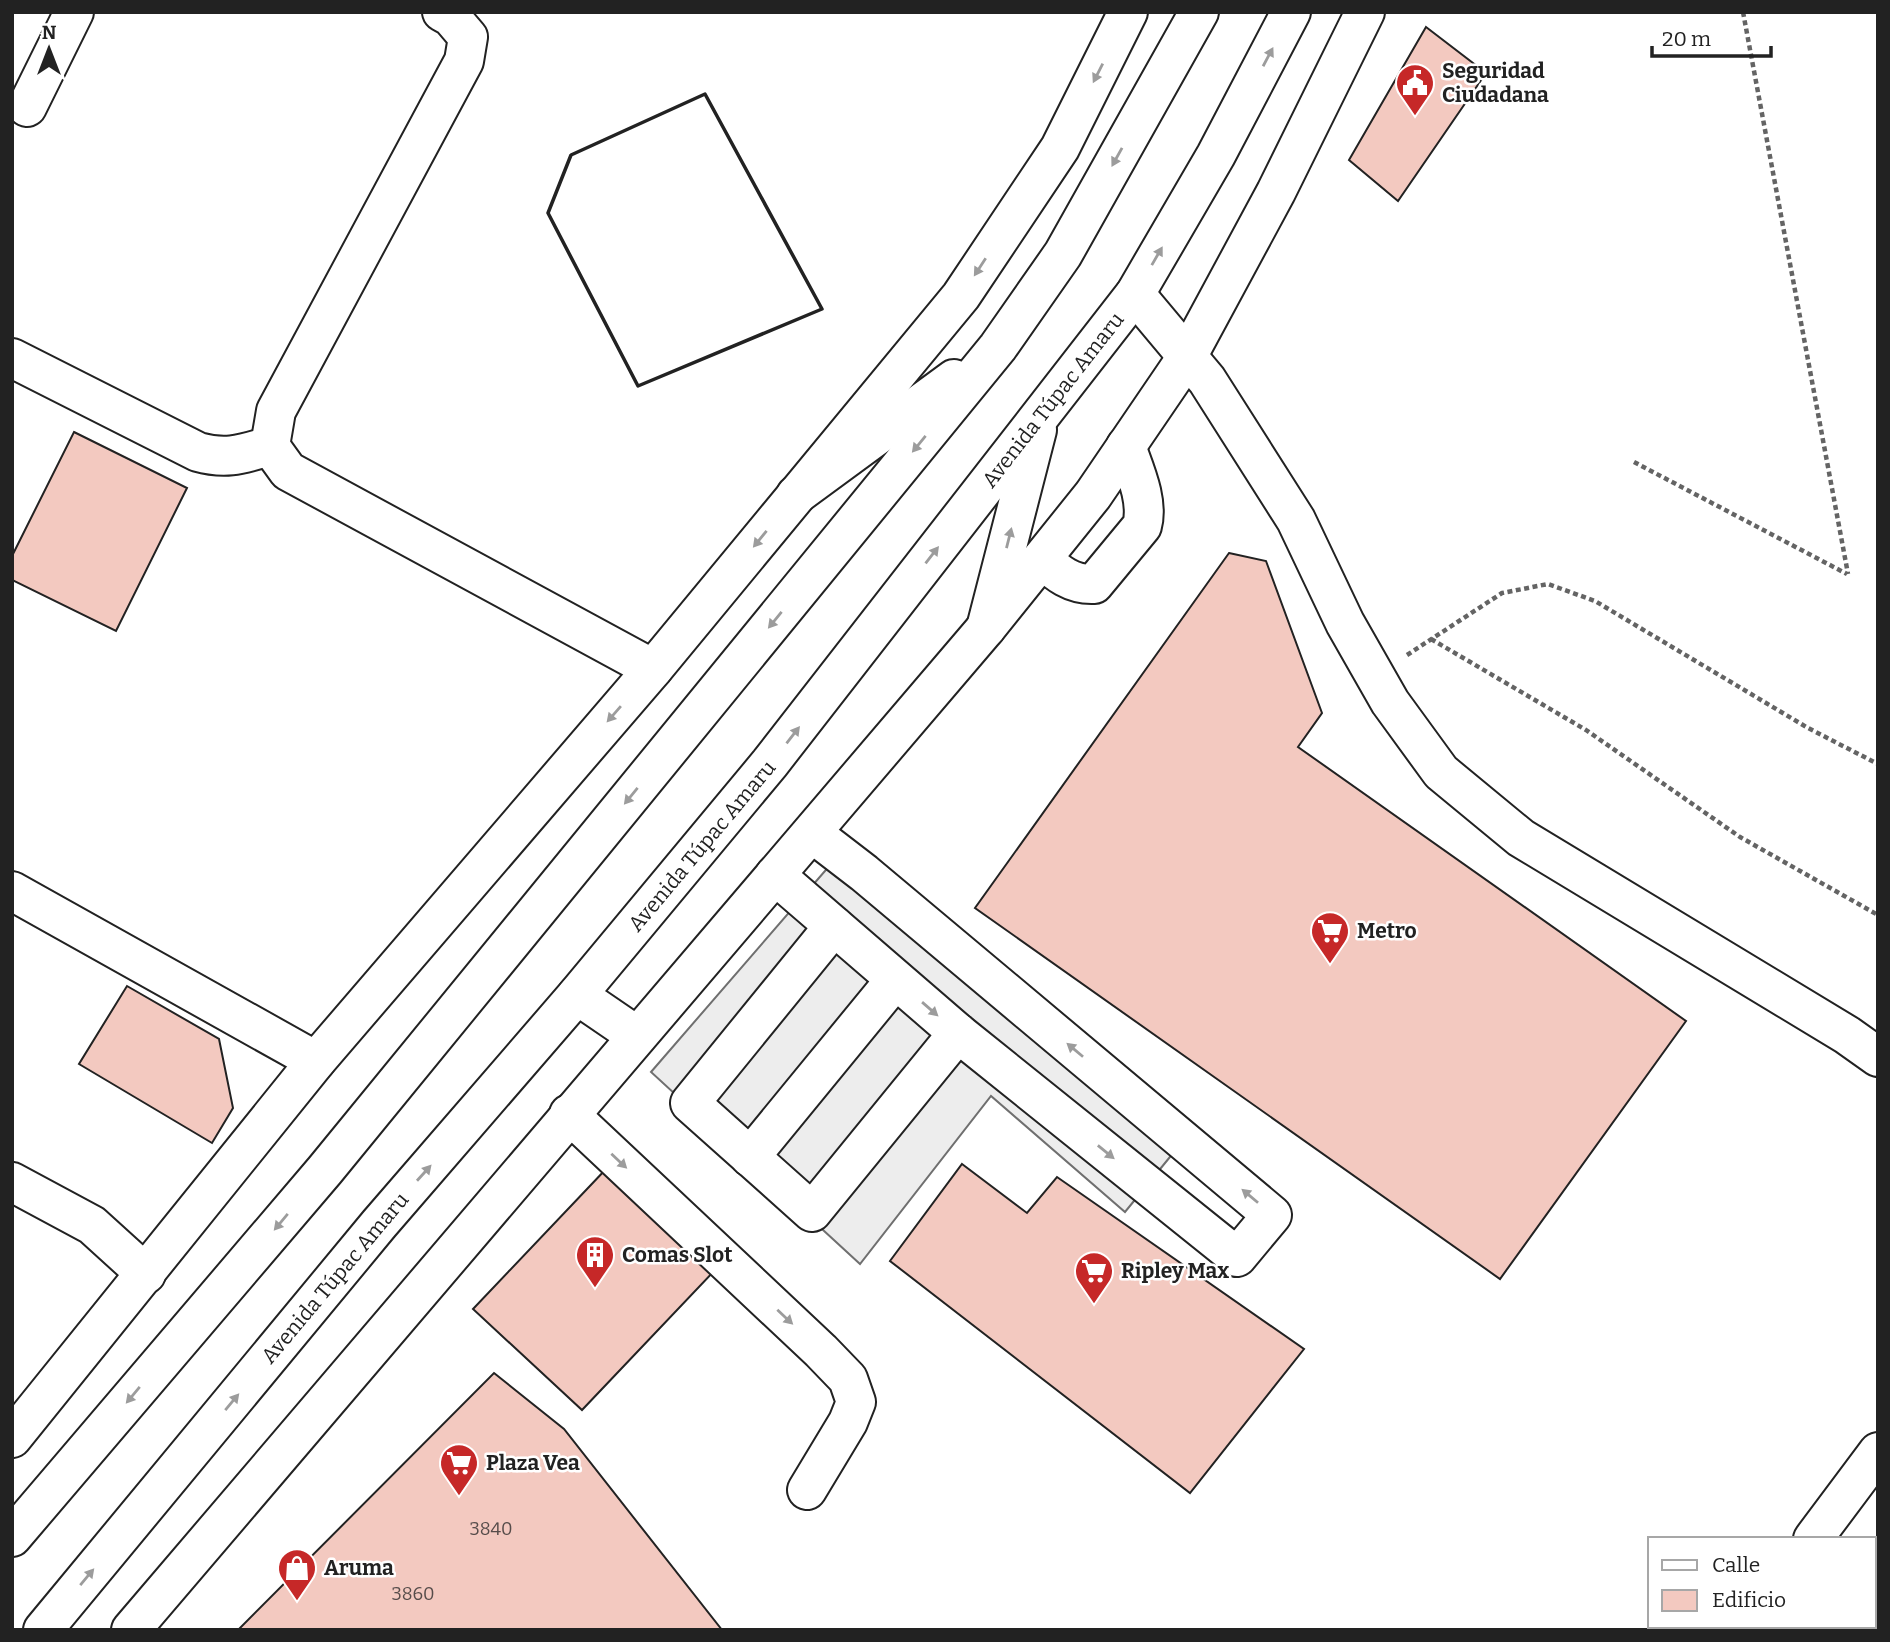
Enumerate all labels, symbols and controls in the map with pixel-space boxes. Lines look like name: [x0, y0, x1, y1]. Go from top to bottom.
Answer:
north arrow: [14, 14, 84, 84]
scale bar: [1652, 14, 1771, 58]
text: N: [42, 21, 57, 44]
text: 20 m: [1662, 26, 1711, 52]
one-way arrow: [1262, 47, 1274, 67]
place label: Seguridad Ciudadana: [1442, 58, 1549, 108]
public building icon: Seguridad Ciudadana: [1394, 62, 1436, 117]
one-way arrow: [1092, 63, 1103, 83]
one-way arrow: [1111, 147, 1123, 167]
one-way arrow: [1151, 247, 1163, 266]
one-way arrow: [973, 258, 986, 277]
street label: Avenida Túpac Amaru: [976, 307, 1130, 493]
one-way arrow: [911, 435, 926, 453]
one-way arrow: [1004, 527, 1015, 549]
one-way arrow: [752, 530, 767, 548]
one-way arrow: [925, 546, 939, 564]
one-way arrow: [767, 611, 782, 629]
one-way arrow: [606, 705, 622, 723]
one-way arrow: [785, 726, 800, 744]
street label: Avenida Túpac Amaru: [623, 755, 781, 937]
one-way arrow: [623, 787, 638, 805]
supermarket icon: Metro: [1309, 910, 1351, 965]
place label: Metro: [1357, 918, 1417, 944]
one-way arrow: [921, 1001, 938, 1016]
one-way arrow: [1067, 1043, 1084, 1058]
one-way arrow: [1097, 1145, 1115, 1160]
one-way arrow: [610, 1153, 628, 1169]
one-way arrow: [416, 1164, 432, 1182]
street label: Avenida Túpac Amaru: [256, 1187, 414, 1369]
one-way arrow: [1241, 1189, 1258, 1204]
one-way arrow: [274, 1213, 289, 1230]
building icon: Comas Slot: [574, 1234, 616, 1289]
place label: Comas Slot: [622, 1242, 733, 1268]
supermarket icon: Ripley Max: [1073, 1250, 1115, 1305]
place label: Ripley Max: [1121, 1258, 1229, 1284]
one-way arrow: [776, 1309, 793, 1325]
one-way arrow: [125, 1386, 141, 1404]
one-way arrow: [224, 1393, 240, 1411]
supermarket icon: Plaza Vea: [438, 1442, 480, 1497]
place label: Plaza Vea: [486, 1450, 580, 1476]
house number: 3840: [469, 1518, 513, 1540]
legend: [1648, 1537, 1876, 1628]
shop icon: Aruma: [276, 1547, 318, 1602]
text: Calle: [1712, 1552, 1760, 1578]
place label: Aruma: [324, 1555, 394, 1581]
one-way arrow: [79, 1569, 94, 1587]
house number: 3860: [391, 1583, 435, 1605]
text: Edificio: [1712, 1587, 1786, 1613]

